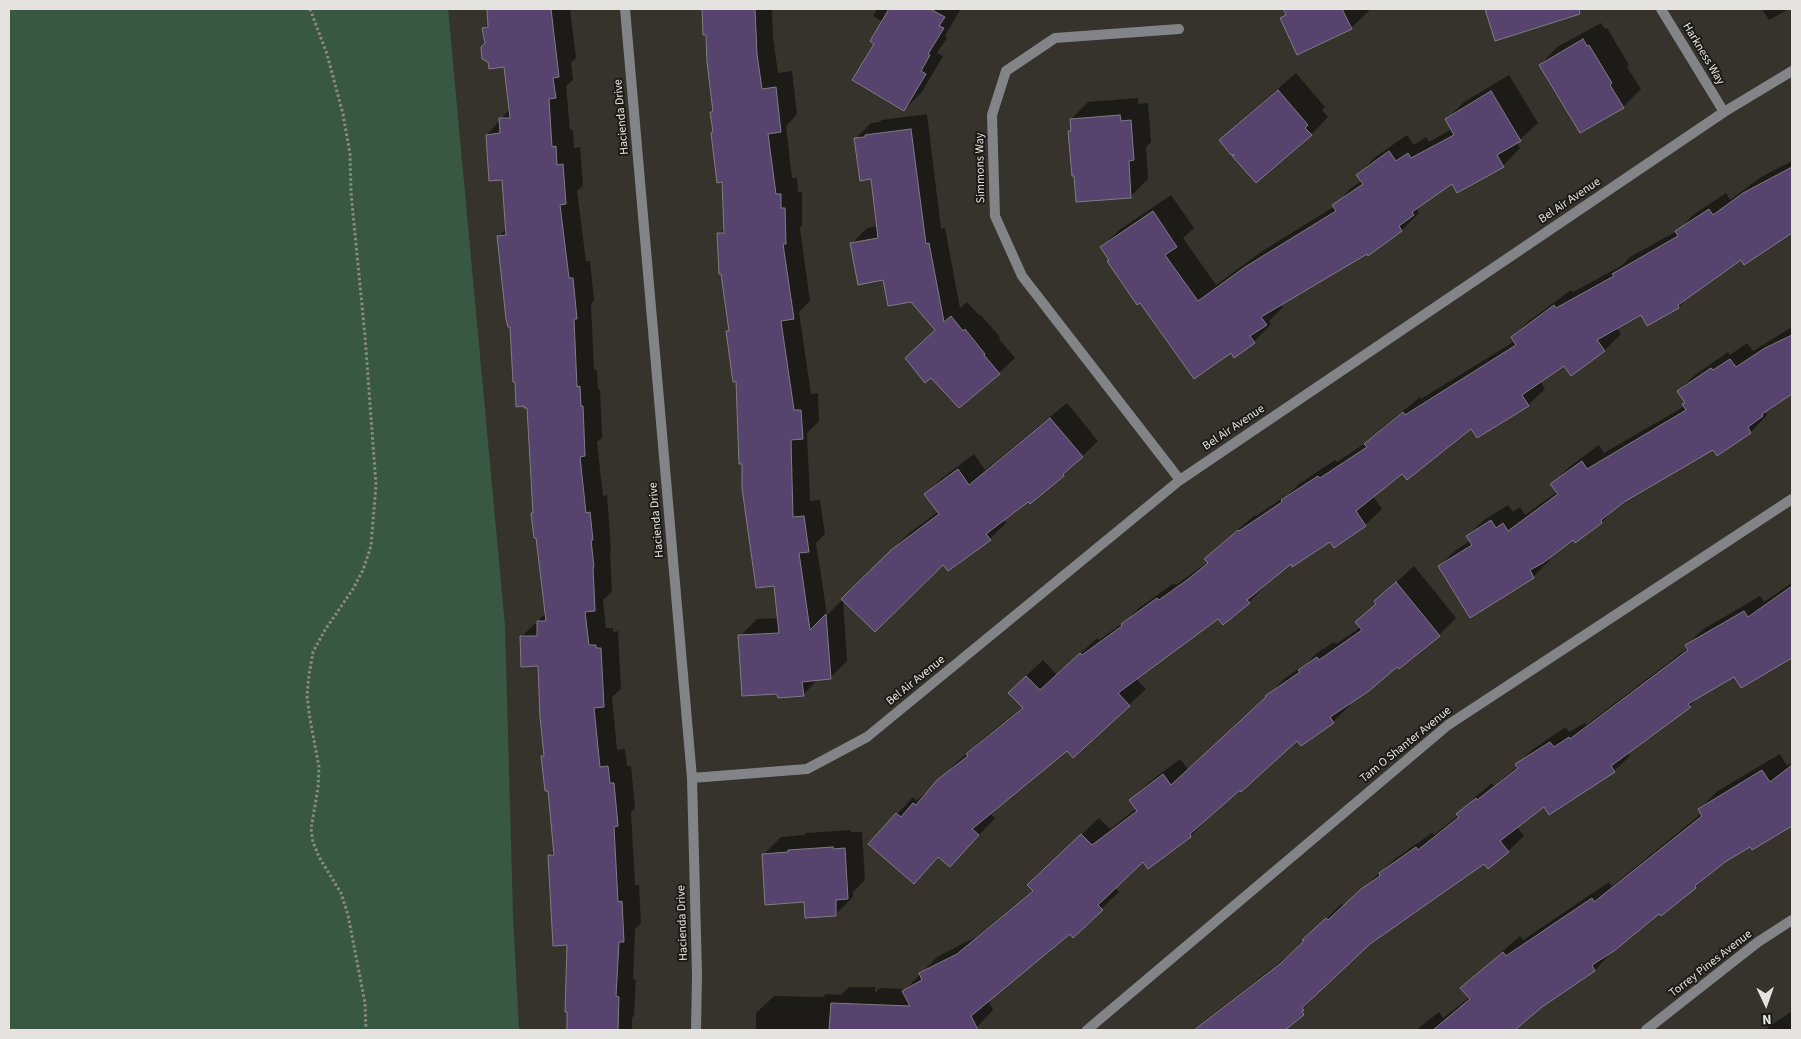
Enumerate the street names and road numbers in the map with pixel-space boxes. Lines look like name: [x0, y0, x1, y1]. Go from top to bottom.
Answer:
street label: Harkness Way: [1679, 20, 1727, 88]
street label: Hacienda Drive: [612, 79, 632, 155]
street label: Simmons Way: [973, 133, 989, 203]
street label: Bel Air Avenue: [1536, 175, 1604, 227]
street label: Bel Air Avenue: [1200, 402, 1268, 454]
street label: Hacienda Drive: [647, 482, 667, 558]
street label: Bel Air Avenue: [884, 653, 948, 709]
street label: Tam O Shanter Avenue: [1357, 704, 1455, 786]
street label: Hacienda Drive: [674, 885, 692, 961]
street label: Torrey Pines Avenue: [1667, 927, 1755, 1001]

